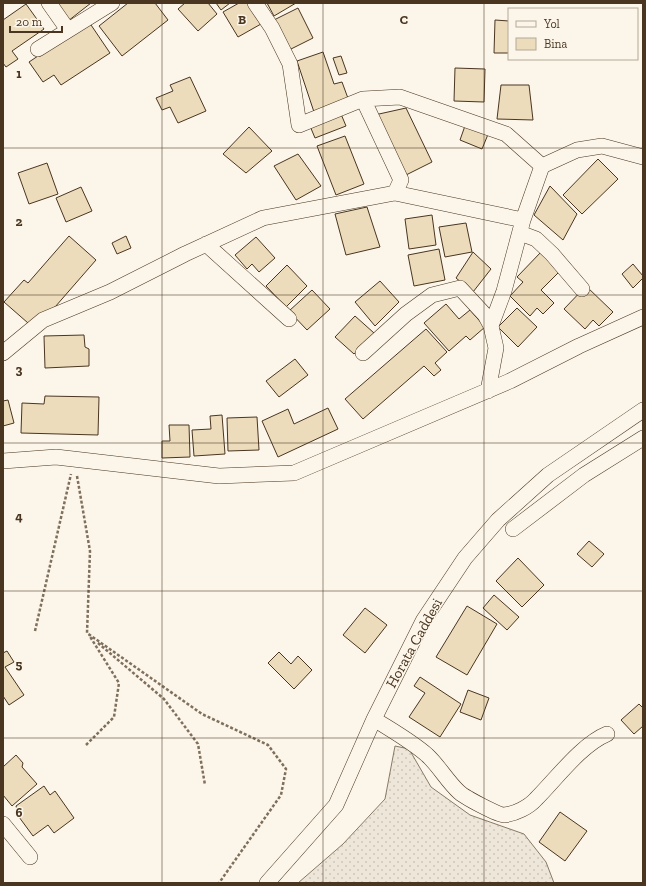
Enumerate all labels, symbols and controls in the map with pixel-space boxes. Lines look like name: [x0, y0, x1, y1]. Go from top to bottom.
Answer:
scale bar: [10, 8, 62, 34]
legend: [508, 8, 638, 60]
text: B: [238, 12, 246, 27]
text: C: [400, 12, 408, 27]
text: 20 m: [16, 15, 43, 29]
text: Yol: [543, 17, 560, 31]
text: Bina: [544, 37, 567, 51]
text: 1: [16, 66, 22, 81]
text: 2: [16, 214, 23, 229]
text: 3: [16, 362, 23, 377]
text: 4: [15, 509, 23, 524]
street label: Horata Caddesi: [382, 595, 446, 691]
text: 5: [16, 657, 23, 672]
text: 6: [16, 805, 23, 820]

